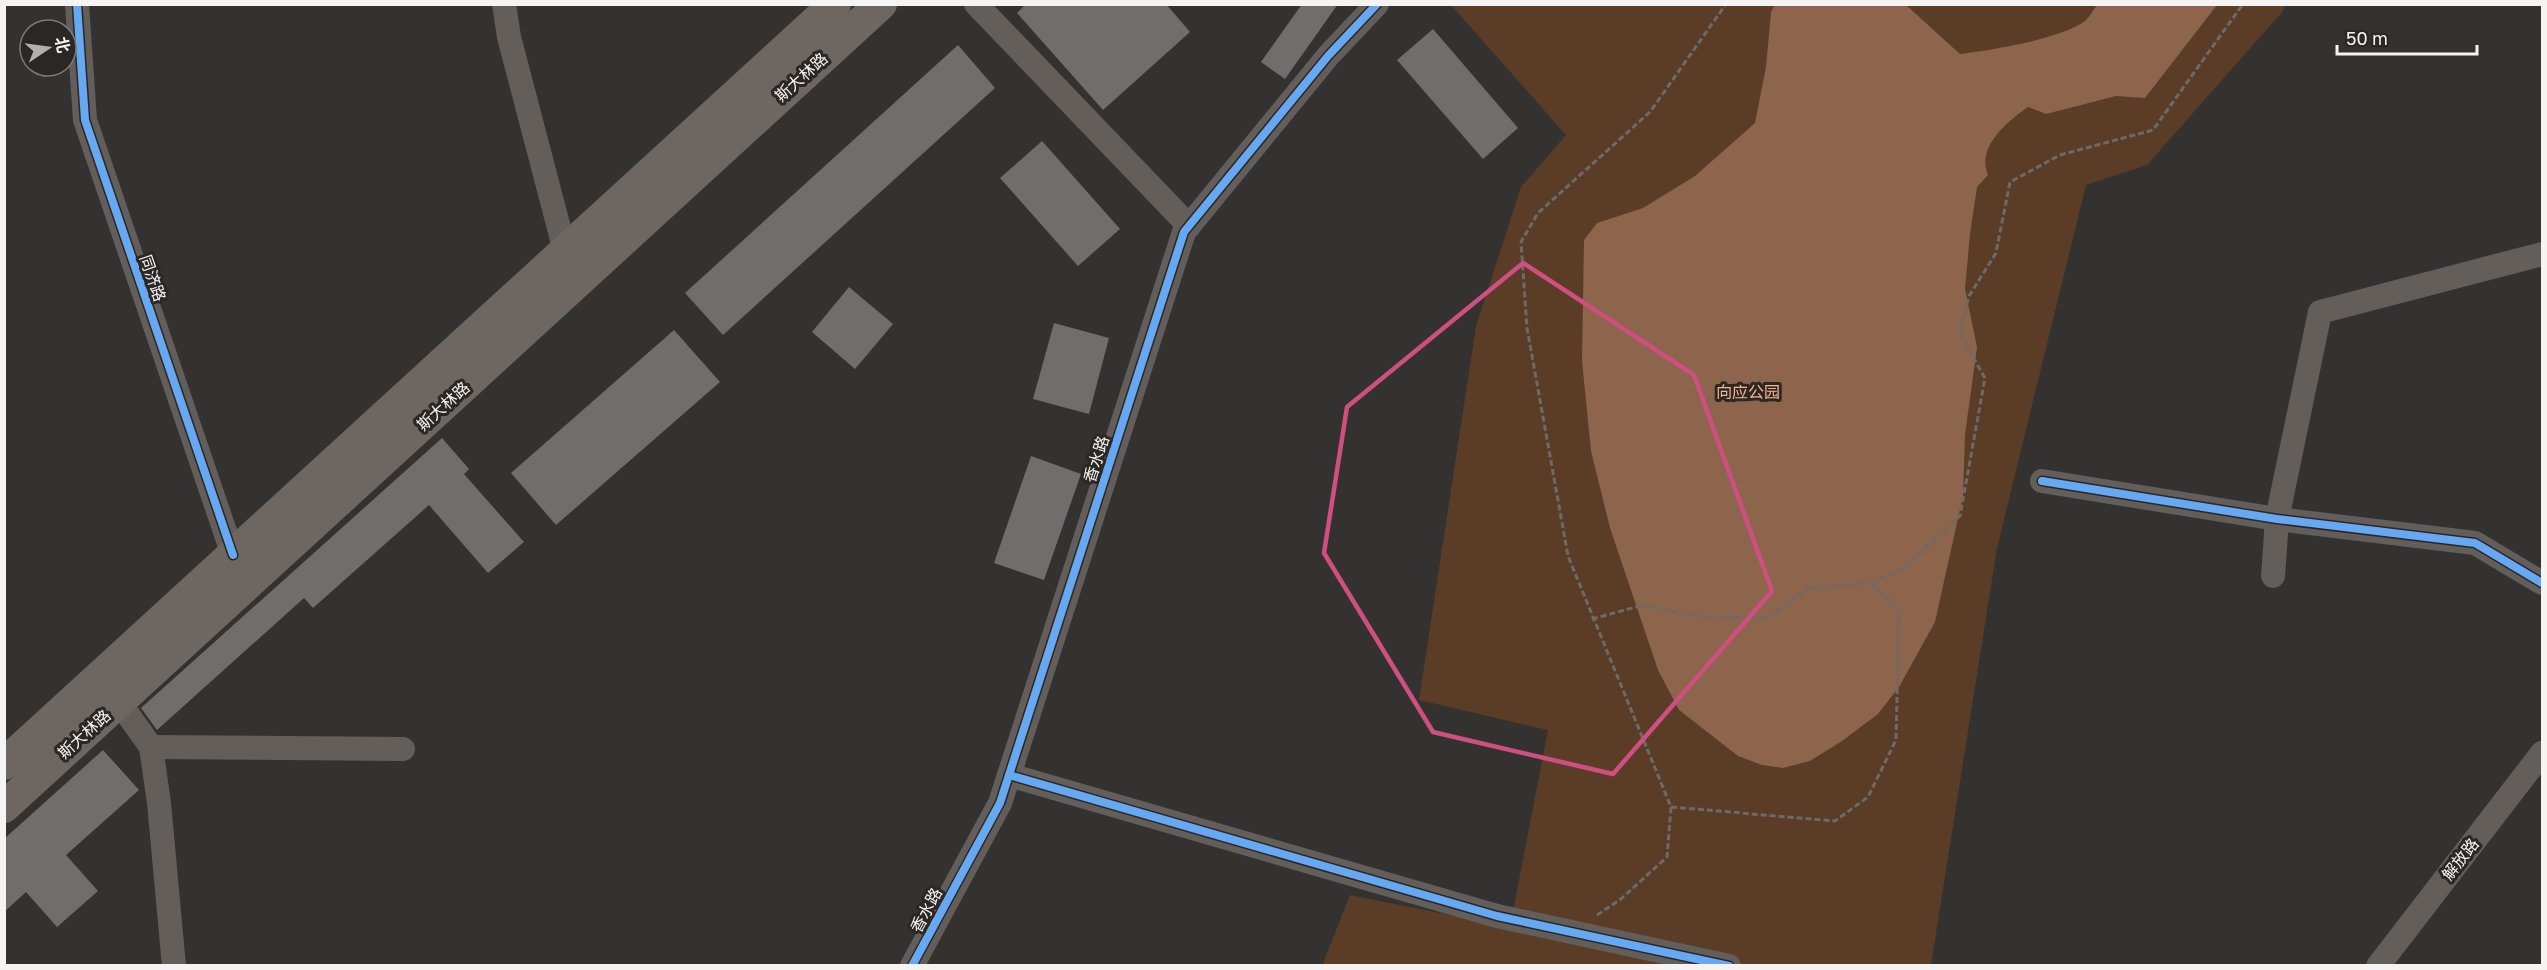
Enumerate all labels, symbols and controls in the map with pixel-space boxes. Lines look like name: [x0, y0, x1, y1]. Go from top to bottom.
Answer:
north arrow: [18, 18, 78, 78]
scale bar: [2337, 18, 2476, 56]
text: 50 m: [2346, 27, 2388, 49]
text: 北: [51, 35, 74, 55]
street label: 斯大林路: [771, 48, 831, 106]
street label: 同济路: [136, 252, 170, 304]
street label: 斯大林路: [413, 377, 473, 435]
park label: 向应公园: [1716, 382, 1780, 402]
street label: 香水路: [1079, 433, 1113, 485]
street label: 斯大林路: [54, 705, 114, 763]
street label: 解放路: [2437, 834, 2483, 884]
street label: 香水路: [906, 884, 946, 936]

